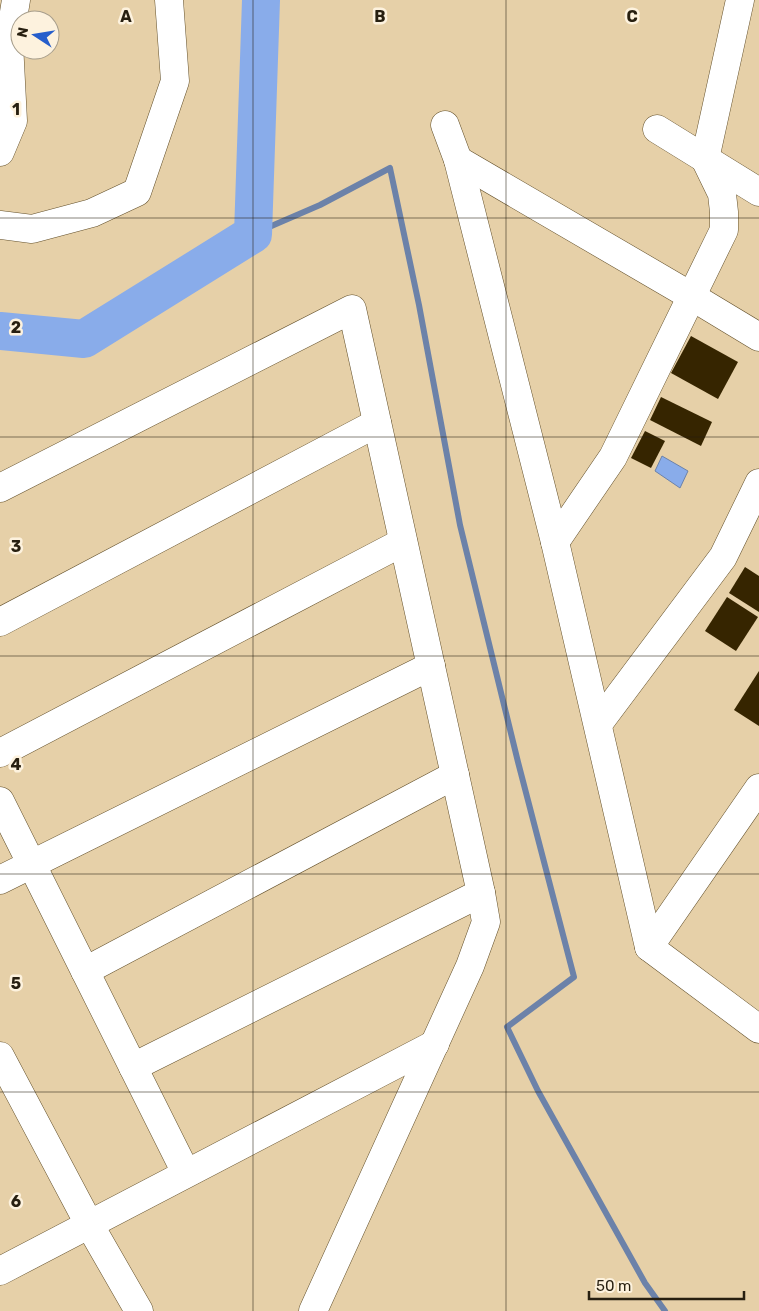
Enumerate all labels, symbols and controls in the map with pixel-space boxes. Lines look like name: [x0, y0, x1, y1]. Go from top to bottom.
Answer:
text: A: [120, 7, 132, 26]
text: B: [374, 7, 386, 26]
text: C: [626, 7, 638, 26]
north arrow: [10, 10, 60, 60]
text: N: [13, 26, 32, 39]
text: 1: [12, 100, 20, 119]
text: 2: [11, 318, 21, 337]
text: 3: [11, 537, 21, 556]
text: 4: [11, 755, 22, 774]
text: 5: [11, 974, 21, 993]
text: 6: [11, 1192, 21, 1211]
scale bar: [589, 1268, 744, 1300]
text: 50 m: [596, 1277, 631, 1295]

